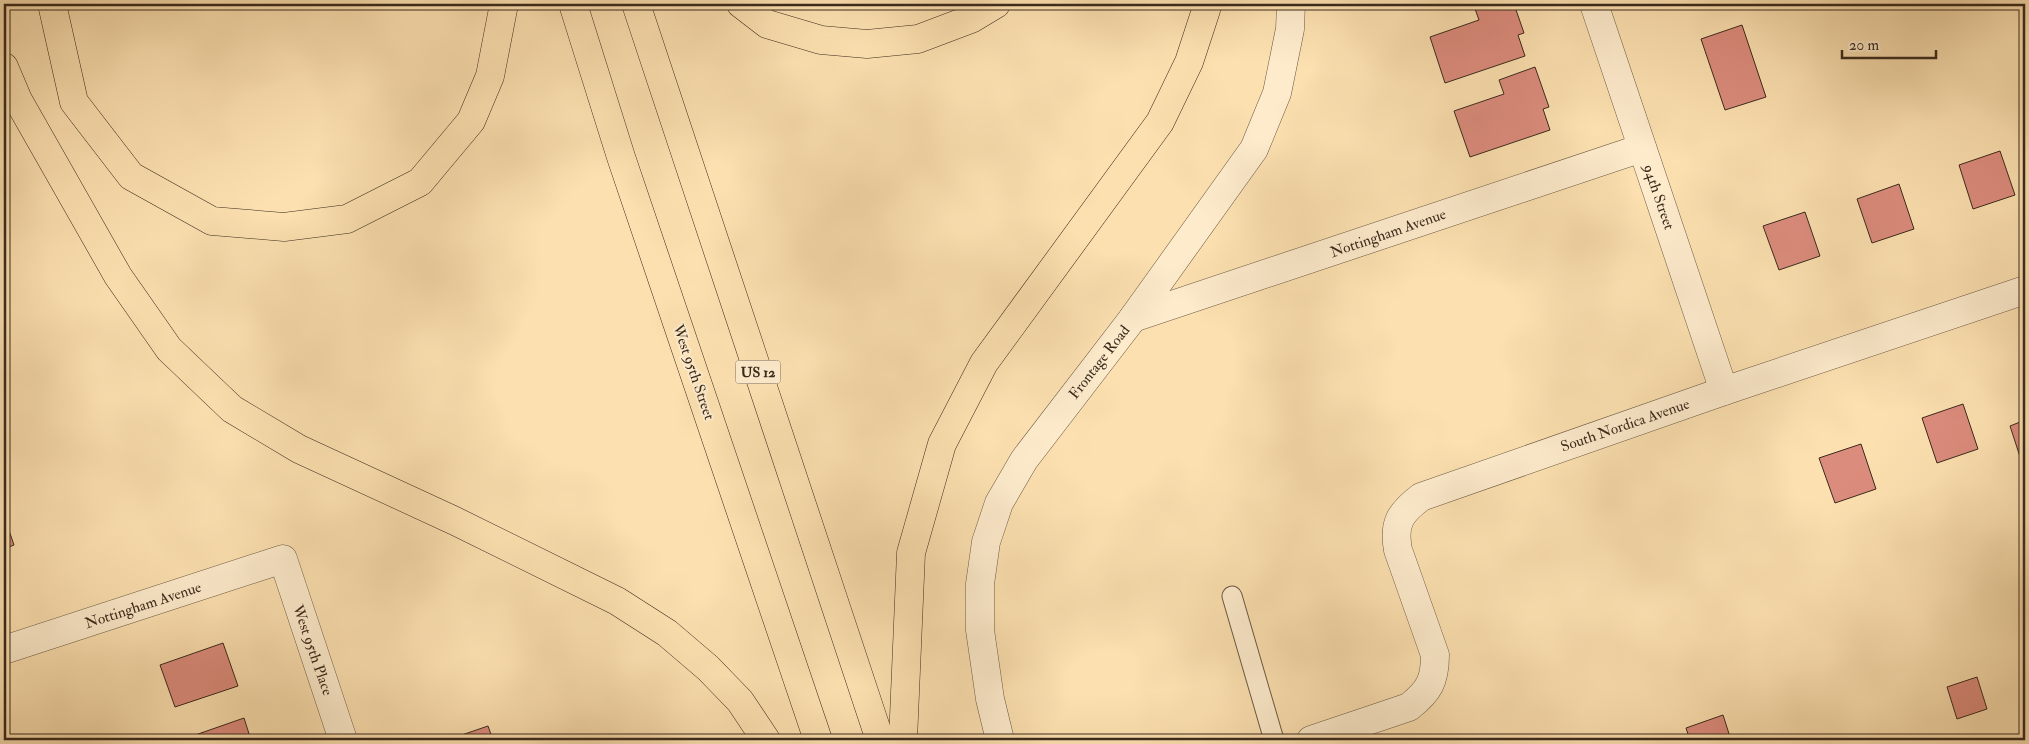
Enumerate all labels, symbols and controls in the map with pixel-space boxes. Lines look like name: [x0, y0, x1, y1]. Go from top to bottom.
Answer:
scale bar: [1842, 28, 1935, 60]
text: 20 m: [1849, 36, 1879, 55]
street label: 94th Street: [1638, 161, 1679, 232]
street label: Nottingham Avenue: [1328, 205, 1449, 262]
street label: West 95th Street: [668, 321, 719, 422]
street label: Frontage Road: [1065, 321, 1135, 403]
road number: US 12: [736, 361, 780, 384]
street label: South Nordica Avenue: [1558, 395, 1692, 456]
street label: Nottingham Avenue: [82, 578, 204, 633]
street label: West 95th Place: [288, 601, 337, 698]

